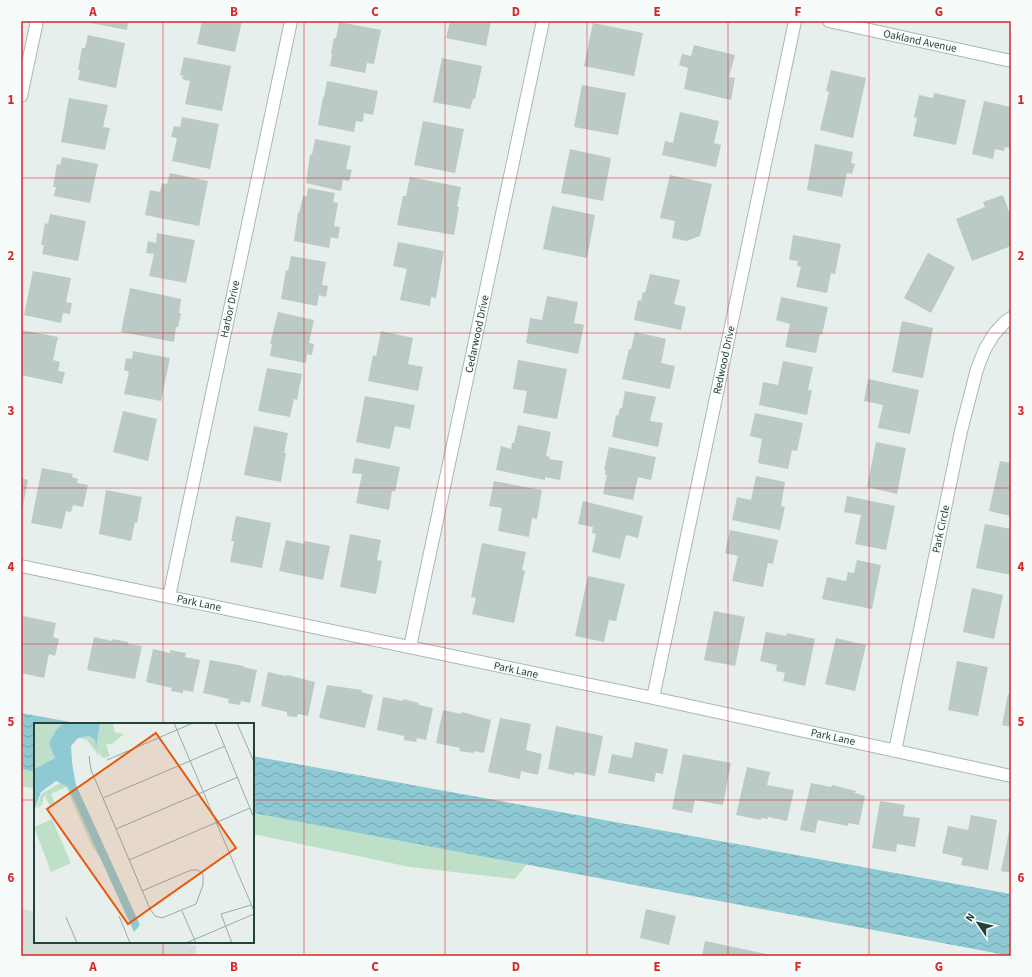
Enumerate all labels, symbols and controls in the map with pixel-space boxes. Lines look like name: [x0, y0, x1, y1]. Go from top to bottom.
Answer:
text: A: [88, 3, 97, 21]
text: B: [230, 3, 238, 21]
text: C: [371, 3, 379, 21]
text: D: [512, 3, 520, 21]
text: E: [653, 3, 661, 21]
text: F: [795, 3, 802, 21]
text: G: [935, 3, 943, 21]
street label: Oakland Avenue: [882, 26, 959, 56]
text: 1: [8, 91, 15, 109]
text: 1: [1018, 91, 1025, 109]
text: 2: [8, 247, 15, 265]
text: 2: [1018, 247, 1025, 265]
street label: Harbor Drive: [217, 278, 244, 339]
street label: Cedarwood Drive: [461, 293, 493, 374]
street label: Redwood Drive: [709, 324, 739, 396]
text: 3: [8, 402, 15, 420]
text: 3: [1018, 402, 1025, 420]
street label: Park Circle: [929, 503, 954, 554]
text: 4: [8, 558, 15, 576]
text: 4: [1018, 558, 1025, 576]
street label: Park Lane: [175, 591, 223, 615]
street label: Park Lane: [492, 658, 540, 682]
text: 5: [8, 713, 15, 731]
text: 5: [1018, 713, 1025, 731]
inset map: [34, 723, 254, 943]
street label: Park Lane: [809, 725, 857, 749]
text: 6: [8, 869, 15, 887]
text: 6: [1018, 869, 1025, 887]
north arrow: [958, 903, 998, 943]
text: N: [962, 910, 978, 925]
text: A: [88, 958, 97, 976]
text: B: [230, 958, 238, 976]
text: C: [371, 958, 379, 976]
text: D: [512, 958, 520, 976]
text: E: [653, 958, 661, 976]
text: F: [795, 958, 802, 976]
text: G: [935, 958, 943, 976]

